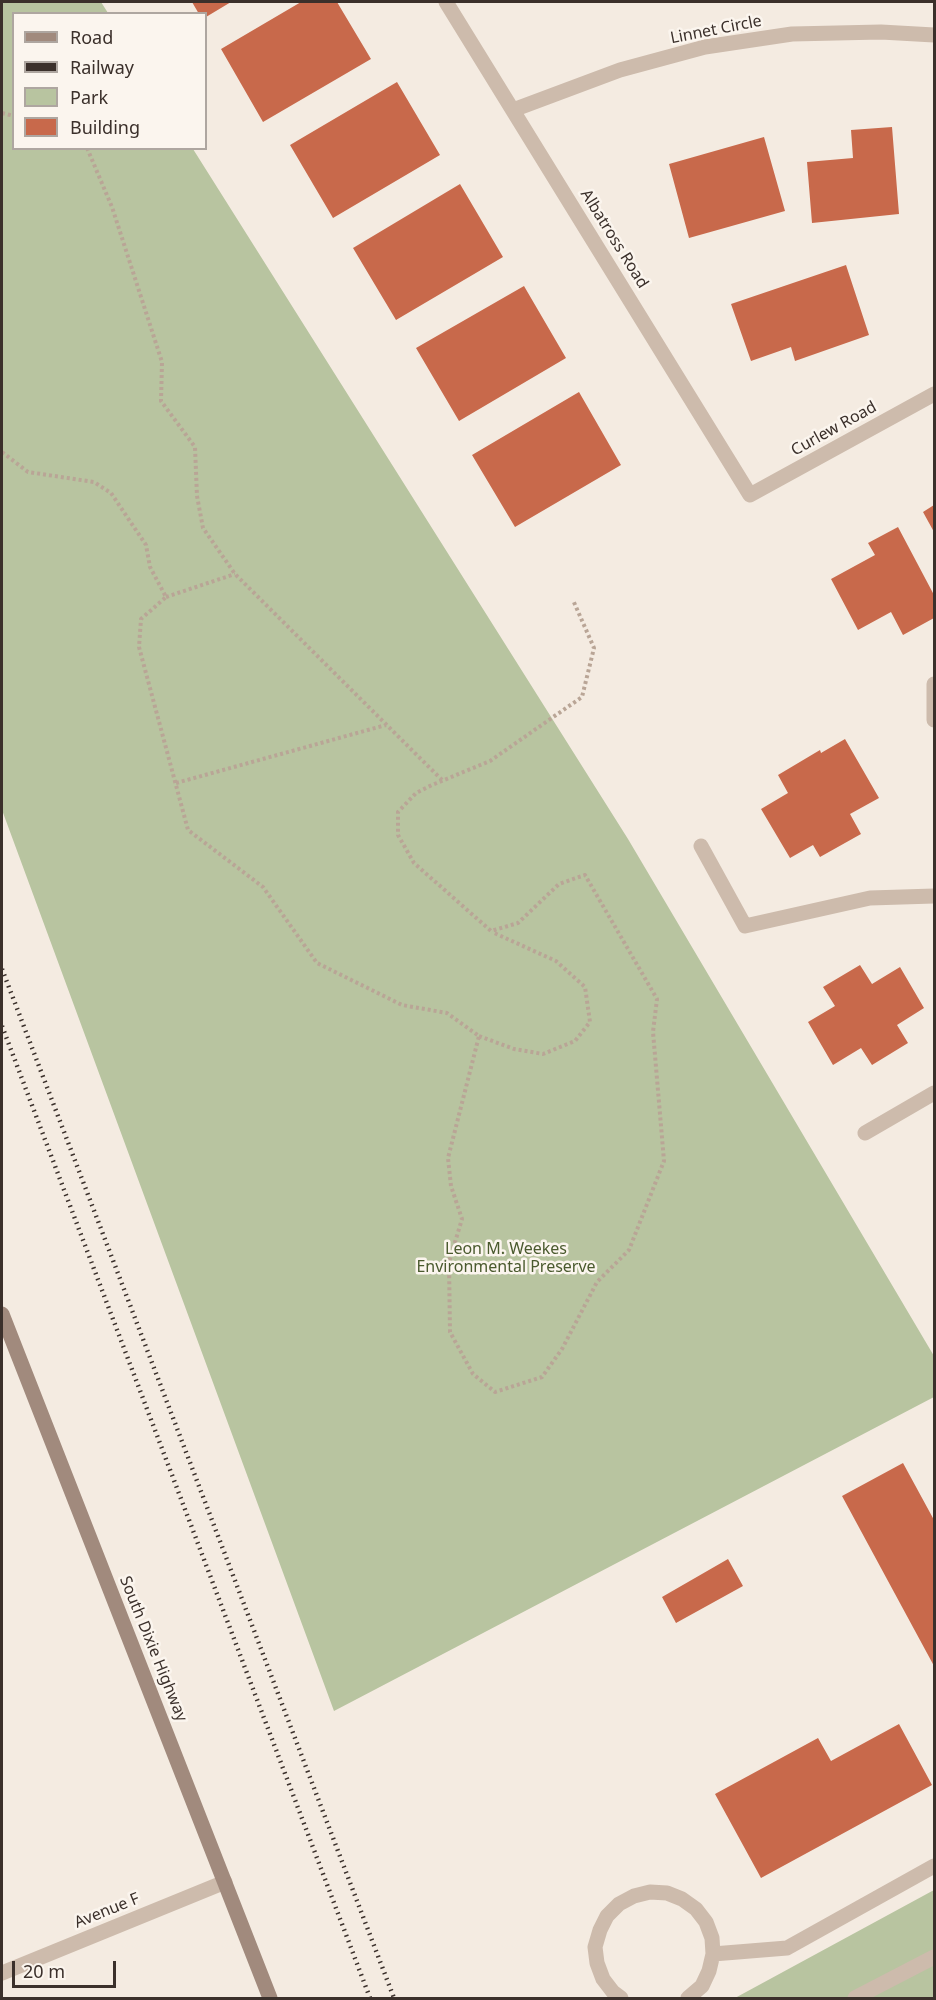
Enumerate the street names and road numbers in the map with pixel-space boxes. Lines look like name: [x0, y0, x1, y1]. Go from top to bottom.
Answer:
street label: Linnet Circle: [669, 12, 763, 48]
street label: Albatross Road: [576, 186, 652, 292]
street label: Curlew Road: [788, 398, 880, 460]
street label: South Dixie Highway: [115, 1573, 191, 1725]
street label: Avenue F: [72, 1889, 142, 1933]

